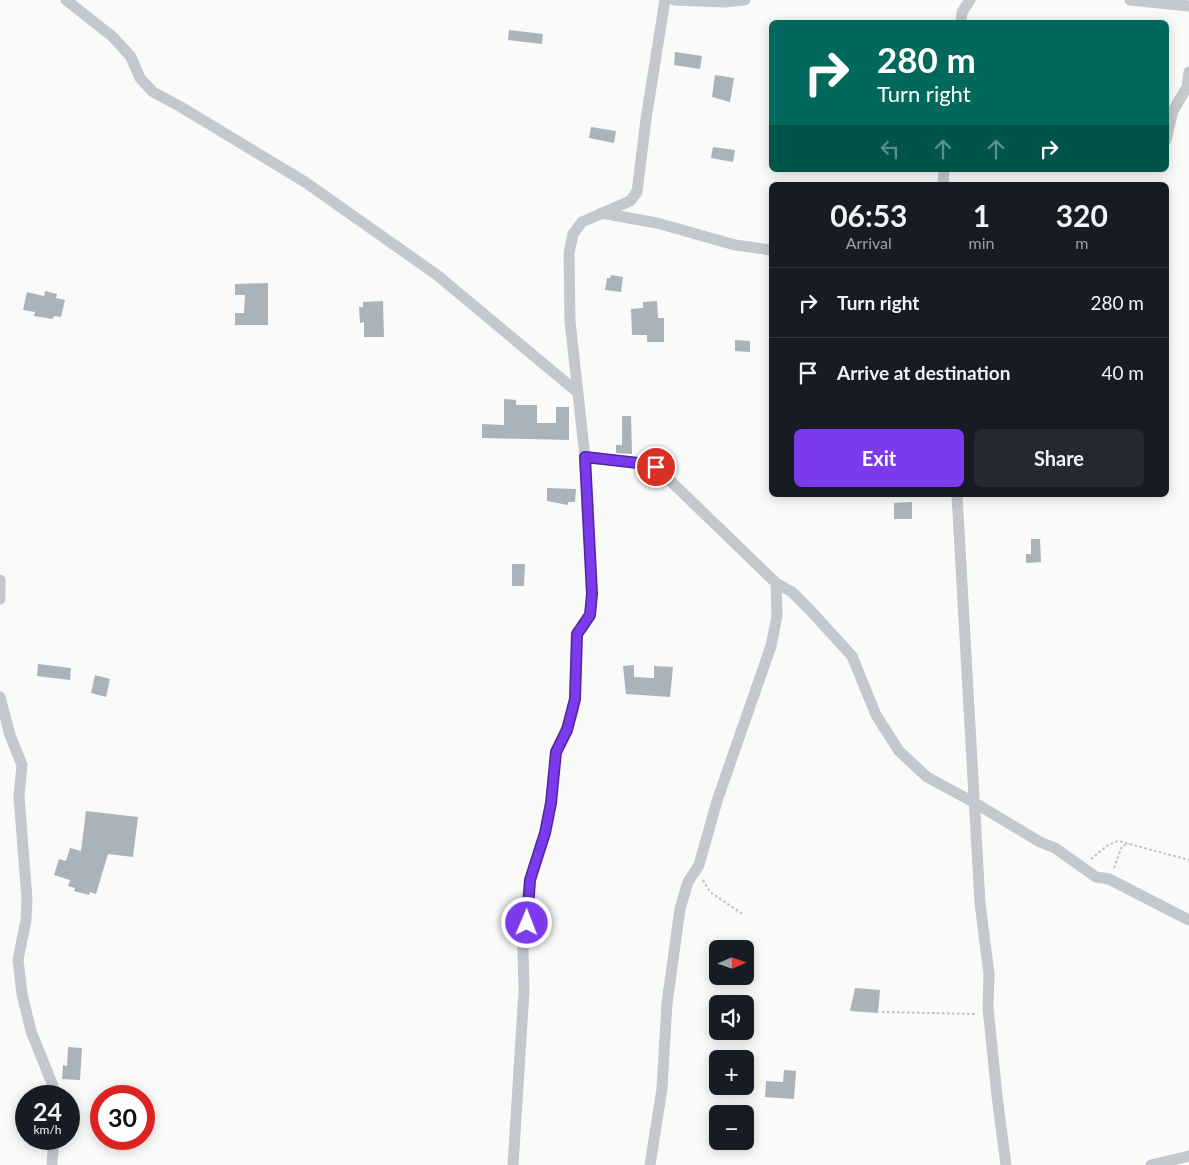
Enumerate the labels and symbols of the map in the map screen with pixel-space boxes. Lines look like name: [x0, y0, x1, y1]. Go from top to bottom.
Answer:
pin: [635, 446, 677, 488]
position arrow: [500, 896, 552, 948]
north arrow: [709, 940, 754, 985]
speed limit sign: 30: [90, 1085, 155, 1150]

